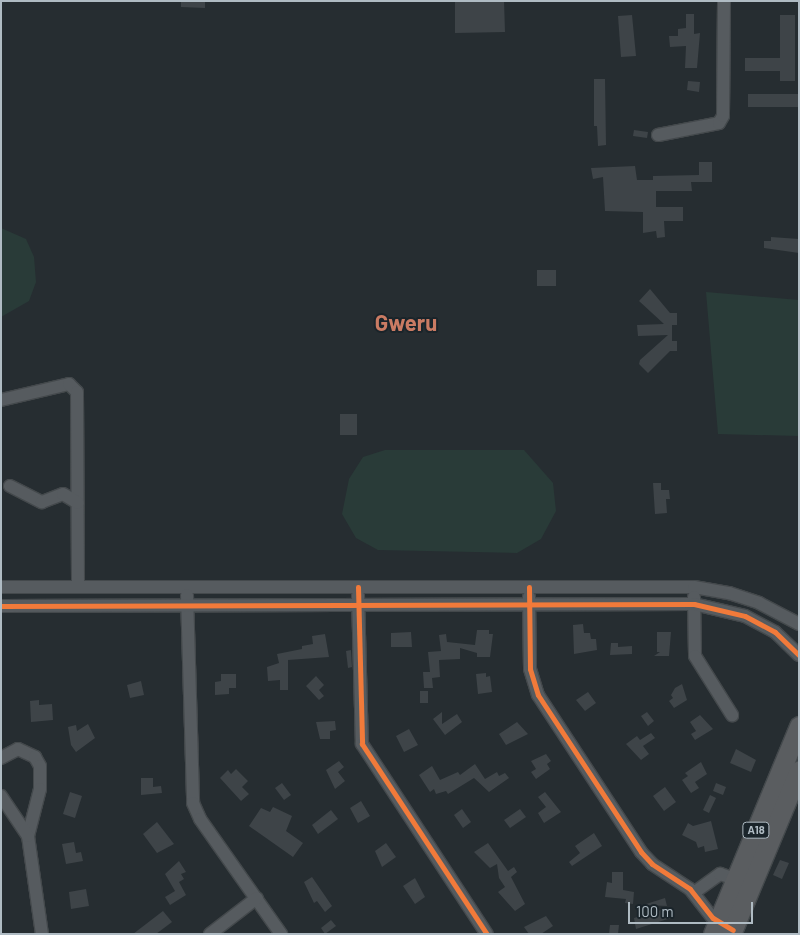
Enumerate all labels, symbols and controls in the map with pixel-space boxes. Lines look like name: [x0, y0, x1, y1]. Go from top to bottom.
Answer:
district label: Gweru: [375, 310, 437, 336]
road number: A18: [742, 822, 770, 838]
scale bar: [630, 892, 755, 924]
text: 100 m: [636, 902, 674, 920]

